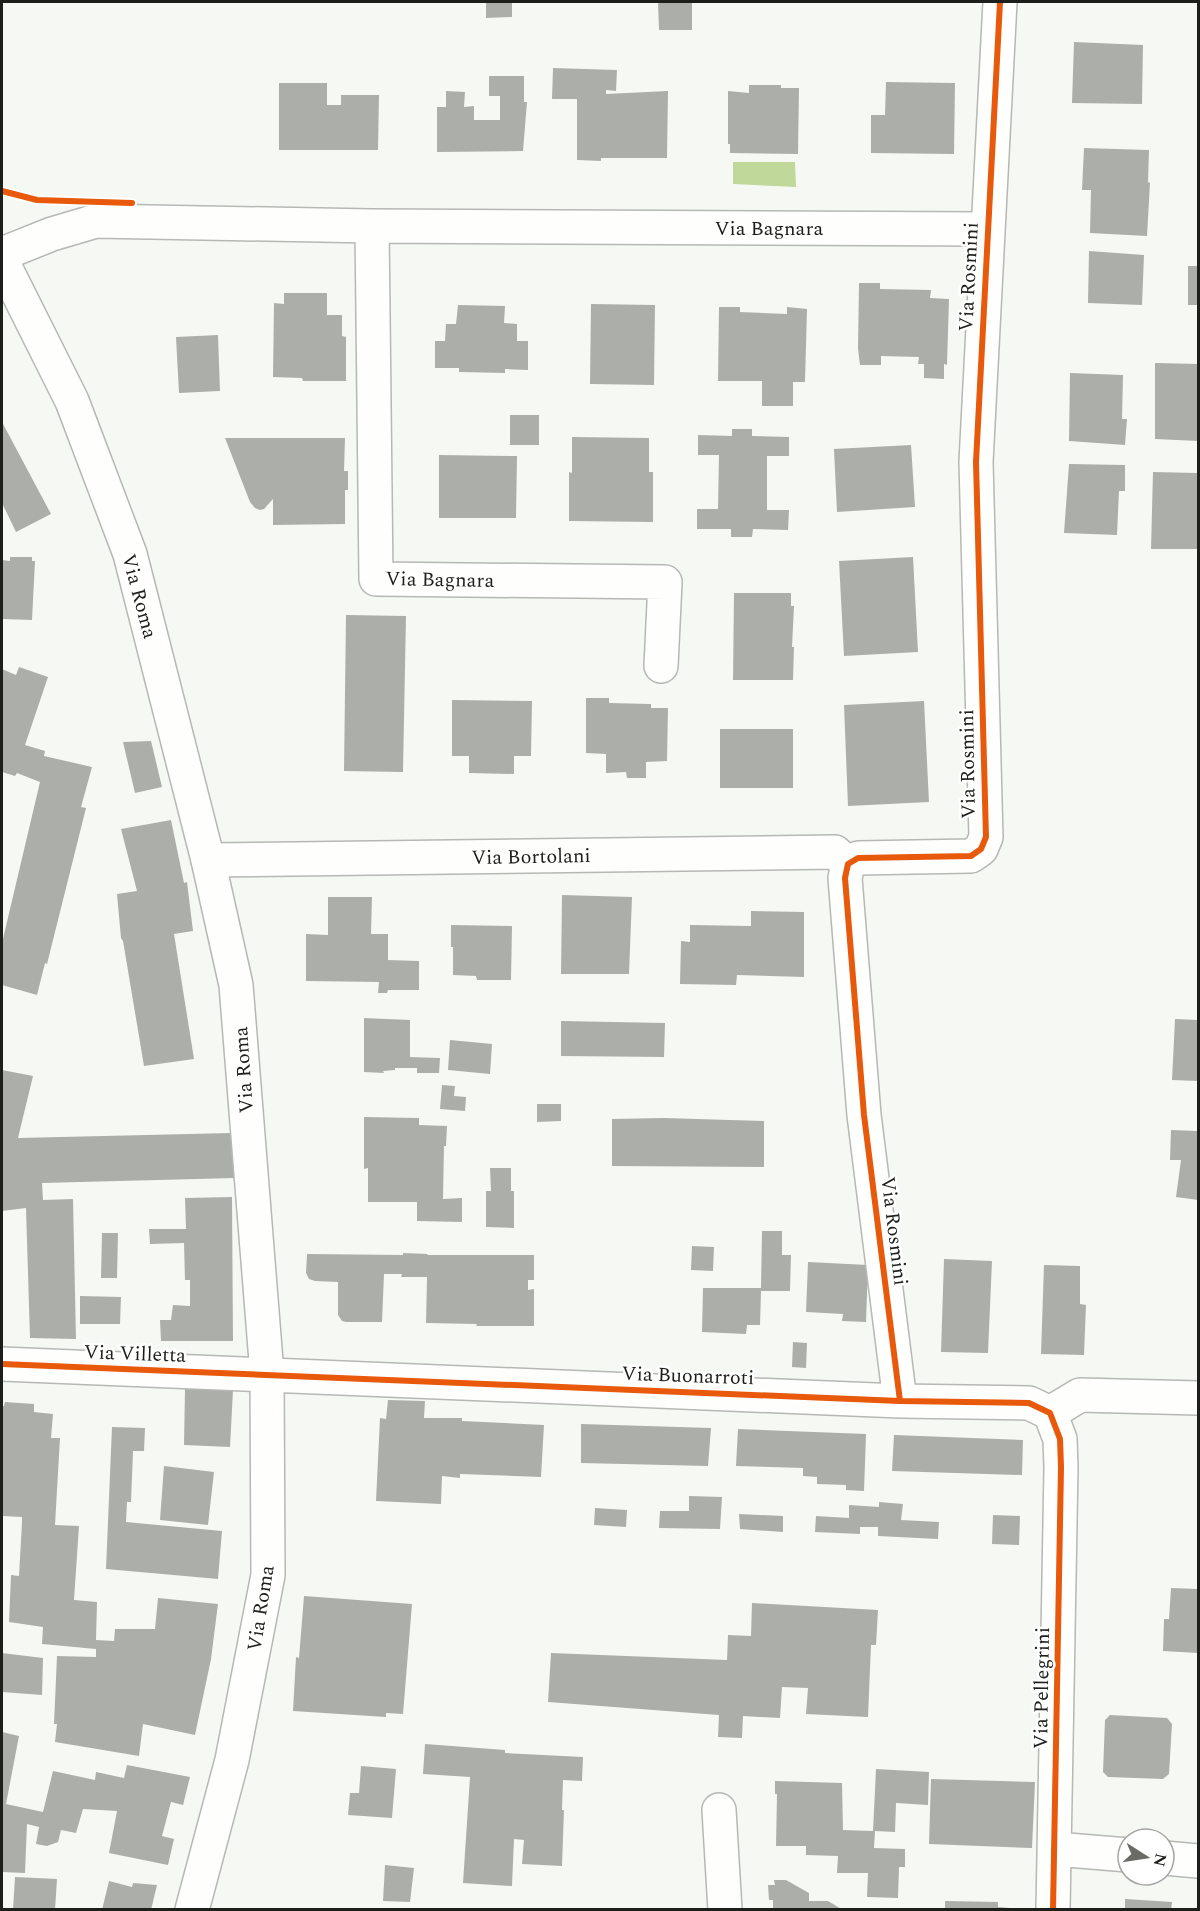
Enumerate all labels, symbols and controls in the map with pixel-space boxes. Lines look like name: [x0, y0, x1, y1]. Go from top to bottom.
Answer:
street label: Via Bagnara: [715, 214, 824, 244]
street label: Via Rosmini: [951, 222, 987, 333]
street label: Via Roma: [113, 550, 165, 642]
street label: Via Bagnara: [385, 564, 495, 596]
street label: Via Rosmini: [952, 709, 984, 819]
street label: Via Bortolani: [471, 841, 591, 873]
street label: Via Roma: [226, 1025, 262, 1114]
street label: Via Rosmini: [872, 1175, 916, 1287]
street label: Via Villetta: [83, 1337, 187, 1371]
street label: Via Buonarroti: [621, 1359, 755, 1393]
street label: Via Roma: [239, 1563, 283, 1653]
street label: Via Pellegrini: [1026, 1627, 1058, 1749]
north arrow: [1116, 1827, 1176, 1887]
text: N: [1147, 1851, 1173, 1869]

